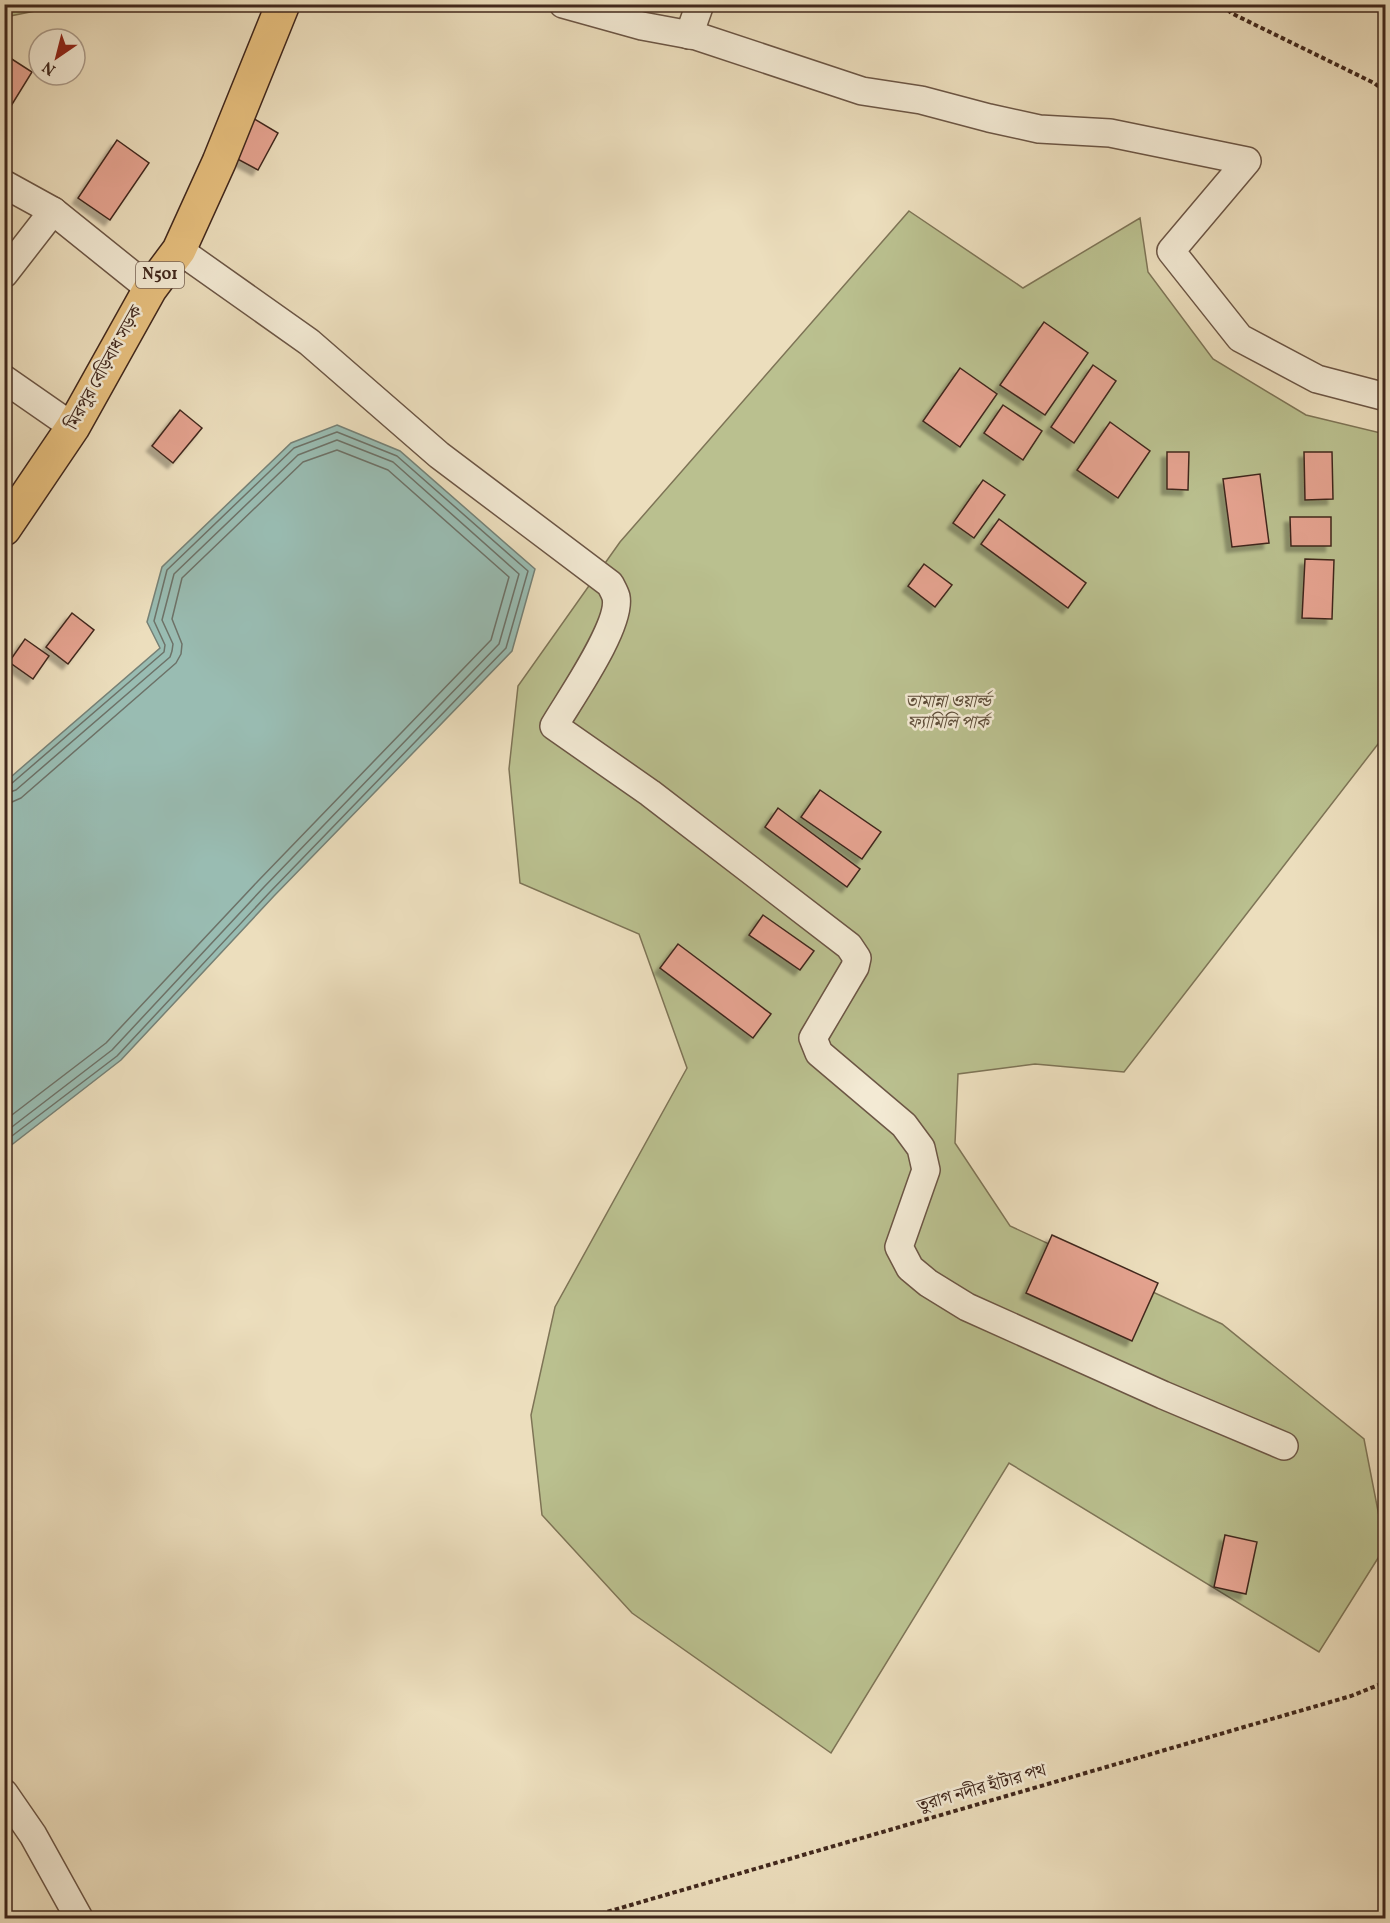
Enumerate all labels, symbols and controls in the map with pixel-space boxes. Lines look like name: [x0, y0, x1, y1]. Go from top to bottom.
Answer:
north arrow: [27, 27, 87, 87]
text: N: [38, 55, 61, 80]
road number: N501: [136, 262, 184, 288]
street label: মিরপুর বেড়িবাধ সড়ক: [60, 300, 150, 436]
park label: তামান্না ওয়ার্ল্ড ফ্যামিলি পার্ক: [905, 690, 994, 736]
street label: তুরাগ নদীর হাঁটার পথ: [914, 1758, 1050, 1820]

